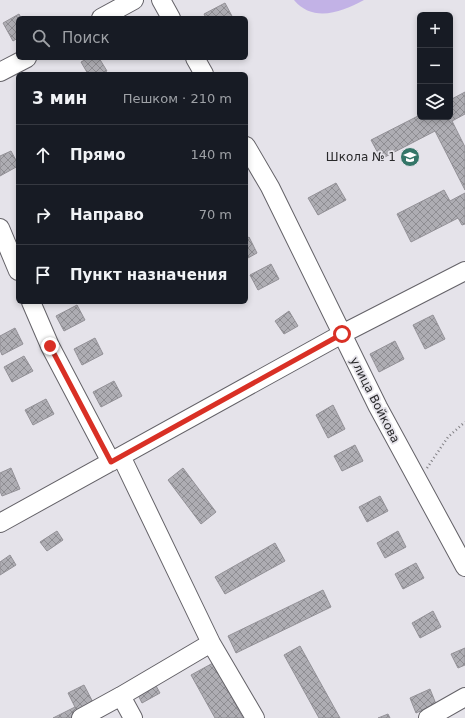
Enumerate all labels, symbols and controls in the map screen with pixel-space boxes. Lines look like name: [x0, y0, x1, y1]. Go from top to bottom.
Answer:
map controls: [417, 12, 453, 120]
button: +: [417, 12, 453, 48]
search box: [16, 16, 248, 60]
icon: search: [30, 27, 52, 49]
text: Поиск: [62, 29, 110, 47]
button: −: [417, 48, 453, 84]
button: layers: [417, 84, 453, 120]
text: 3 мин: [32, 88, 87, 108]
text: Пешком · 210 m: [123, 91, 232, 106]
icon: ahead: [32, 144, 54, 166]
text: Прямо: [70, 146, 126, 164]
school or university icon: Школа № 1: [399, 146, 421, 168]
text: 140 m: [190, 147, 232, 162]
place label: Школа № 1: [326, 150, 396, 164]
icon: right: [32, 204, 54, 226]
text: Направо: [70, 206, 144, 224]
text: 70 m: [199, 207, 232, 222]
icon: arrive: [32, 264, 54, 286]
text: Пункт назначения: [70, 266, 227, 284]
route start: [333, 325, 351, 343]
route end: [41, 337, 59, 355]
street label: улица Войкова: [347, 355, 403, 445]

